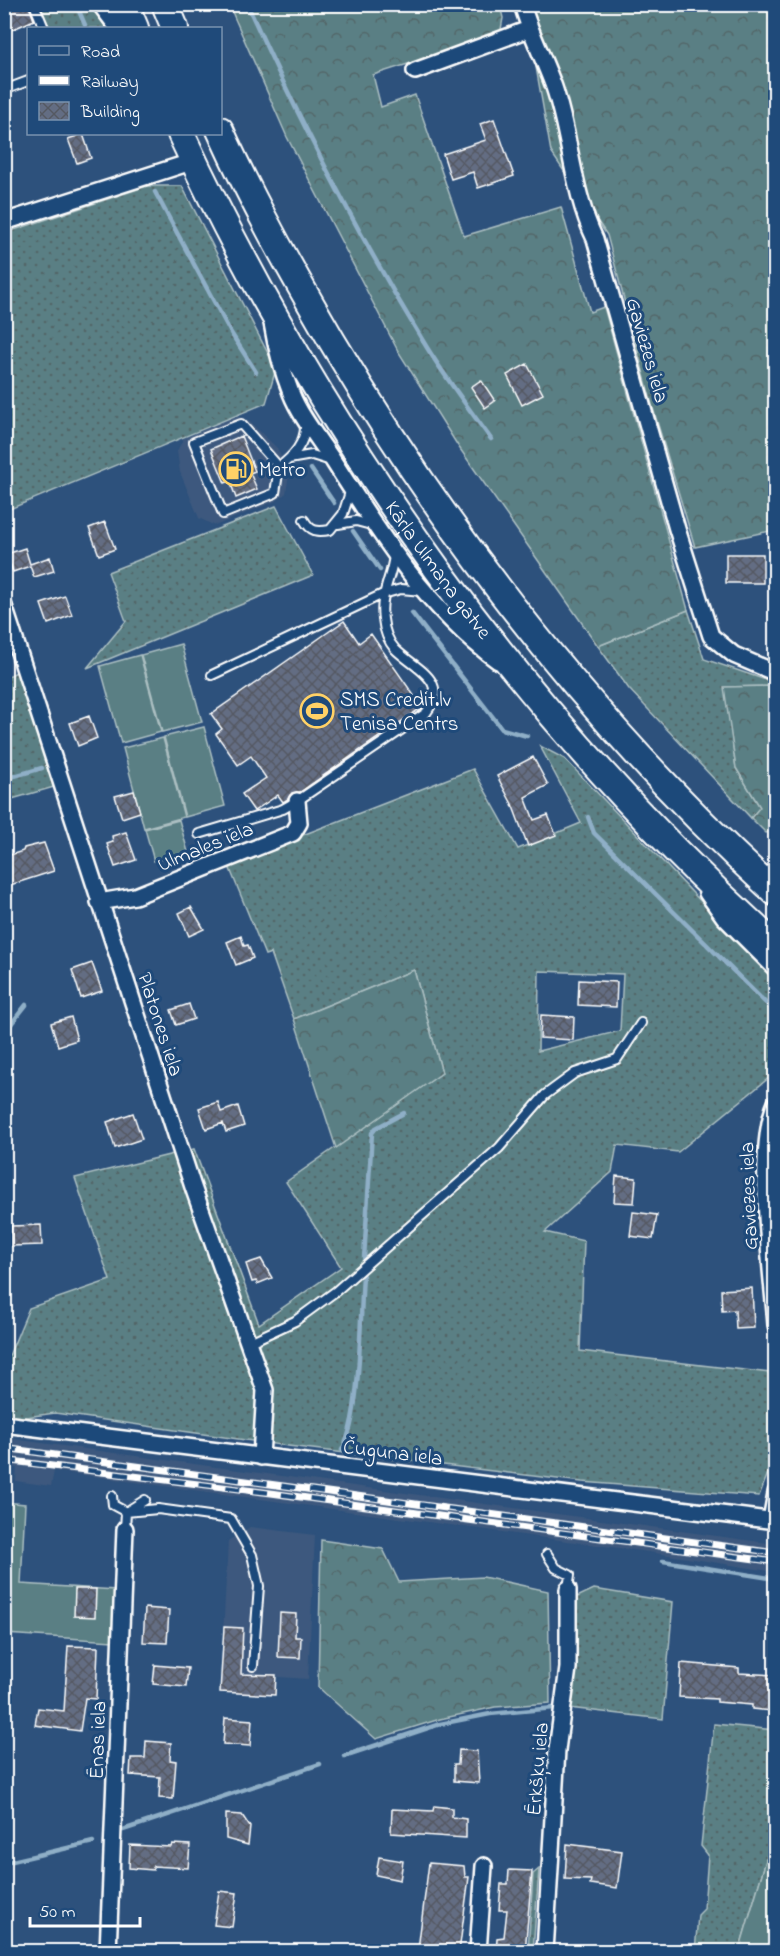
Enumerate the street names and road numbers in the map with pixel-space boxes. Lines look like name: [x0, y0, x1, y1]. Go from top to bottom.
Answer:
street label: Gaviezes iela: [617, 295, 675, 407]
street label: Kārļa Ulmaņa gatve: [376, 495, 498, 647]
street label: Ulmales iela: [153, 815, 258, 881]
street label: Platones iela: [128, 969, 190, 1080]
street label: Gaviezes iela: [733, 1141, 767, 1250]
street label: Čuguna iela: [341, 1433, 444, 1477]
street label: Ēnas iela: [83, 1700, 115, 1780]
street label: Ērkšķu iela: [520, 1721, 558, 1817]

